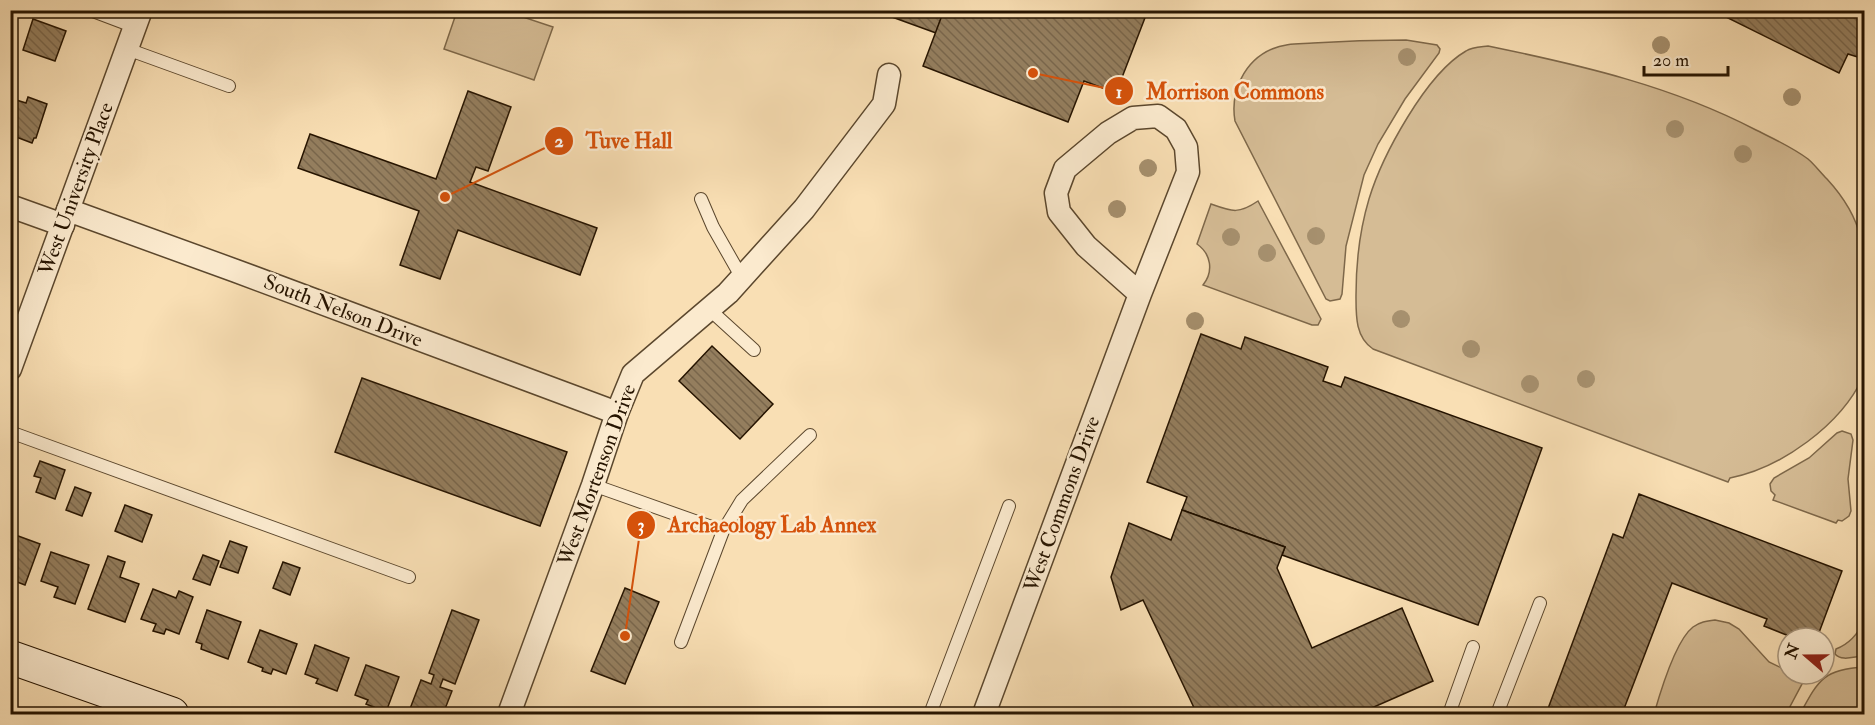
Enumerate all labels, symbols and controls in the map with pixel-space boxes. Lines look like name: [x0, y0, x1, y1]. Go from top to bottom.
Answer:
scale bar: [1644, 39, 1728, 77]
text: 20 m: [1653, 49, 1689, 72]
callout: Morrison Commons: [1104, 71, 1336, 111]
text: Morrison Commons: [1145, 78, 1324, 106]
text: 1: [1116, 81, 1122, 104]
street label: West University Place: [32, 99, 120, 280]
callout: Tuve Hall: [544, 121, 685, 161]
text: Tuve Hall: [585, 127, 673, 155]
text: 2: [554, 130, 564, 153]
street label: South Nelson Drive: [260, 268, 426, 354]
street label: West Mortenson Drive: [551, 380, 643, 571]
street label: West Commons Drive: [1017, 412, 1106, 597]
callout: Archaeology Lab Annex: [626, 505, 889, 545]
text: Archaeology Lab Annex: [667, 511, 877, 540]
text: 3: [638, 514, 645, 537]
north arrow: [1776, 626, 1836, 686]
text: N: [1781, 640, 1805, 662]

